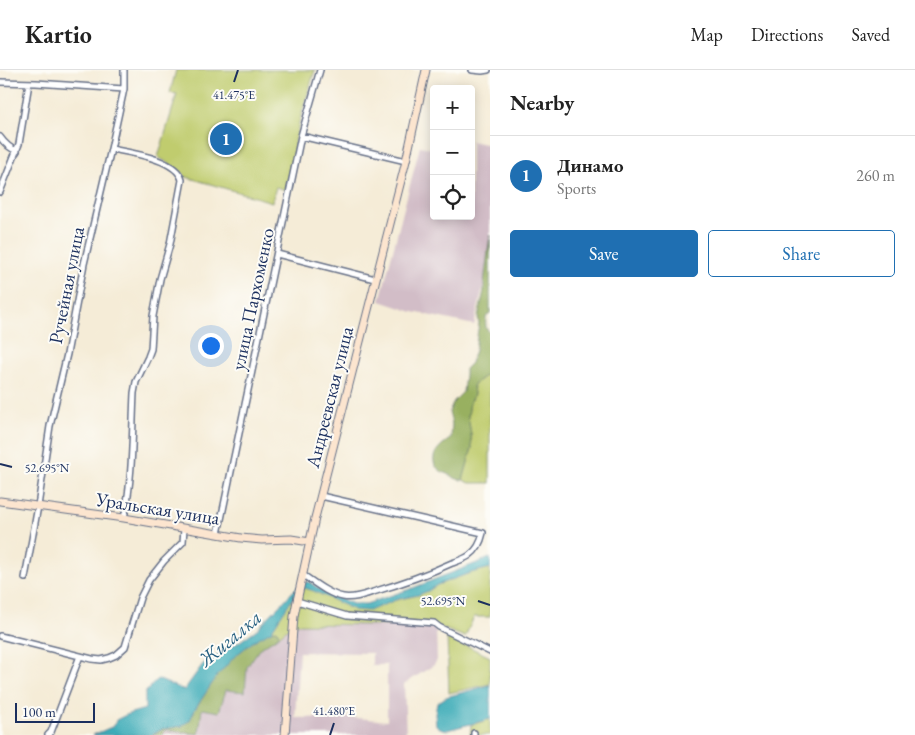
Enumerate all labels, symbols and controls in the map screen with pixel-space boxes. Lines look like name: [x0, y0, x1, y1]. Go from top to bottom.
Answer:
text: Kartio: [25, 19, 92, 50]
text: Map: [691, 23, 723, 46]
text: Directions: [751, 23, 823, 46]
text: Saved: [851, 23, 890, 46]
map controls: [430, 85, 475, 220]
button: +: [430, 85, 475, 130]
text: 41.475°E: [213, 87, 255, 103]
text: Nearby: [510, 89, 574, 116]
pin: 1: [210, 120, 242, 158]
button: −: [430, 130, 475, 175]
text: Динамо: [557, 153, 623, 178]
text: 1: [522, 165, 530, 186]
text: 260 m: [856, 165, 895, 186]
button: locate: [430, 175, 475, 220]
text: Sports: [557, 178, 596, 199]
street label: Ручейная улица: [43, 224, 90, 346]
street label: улица Пархоменко: [225, 226, 280, 373]
button: Save: [510, 230, 698, 277]
button: Share: [708, 230, 895, 277]
street label: Андреевская улица: [300, 323, 359, 471]
your location: [198, 333, 224, 359]
text: 52.695°N: [25, 460, 70, 476]
street label: Уральская улица: [93, 486, 222, 531]
text: 52.695°N: [421, 593, 466, 609]
water label: Жигалка: [192, 604, 267, 673]
scale bar: [15, 700, 95, 723]
text: 100 m: [22, 703, 56, 721]
text: 41.480°E: [313, 703, 355, 719]

